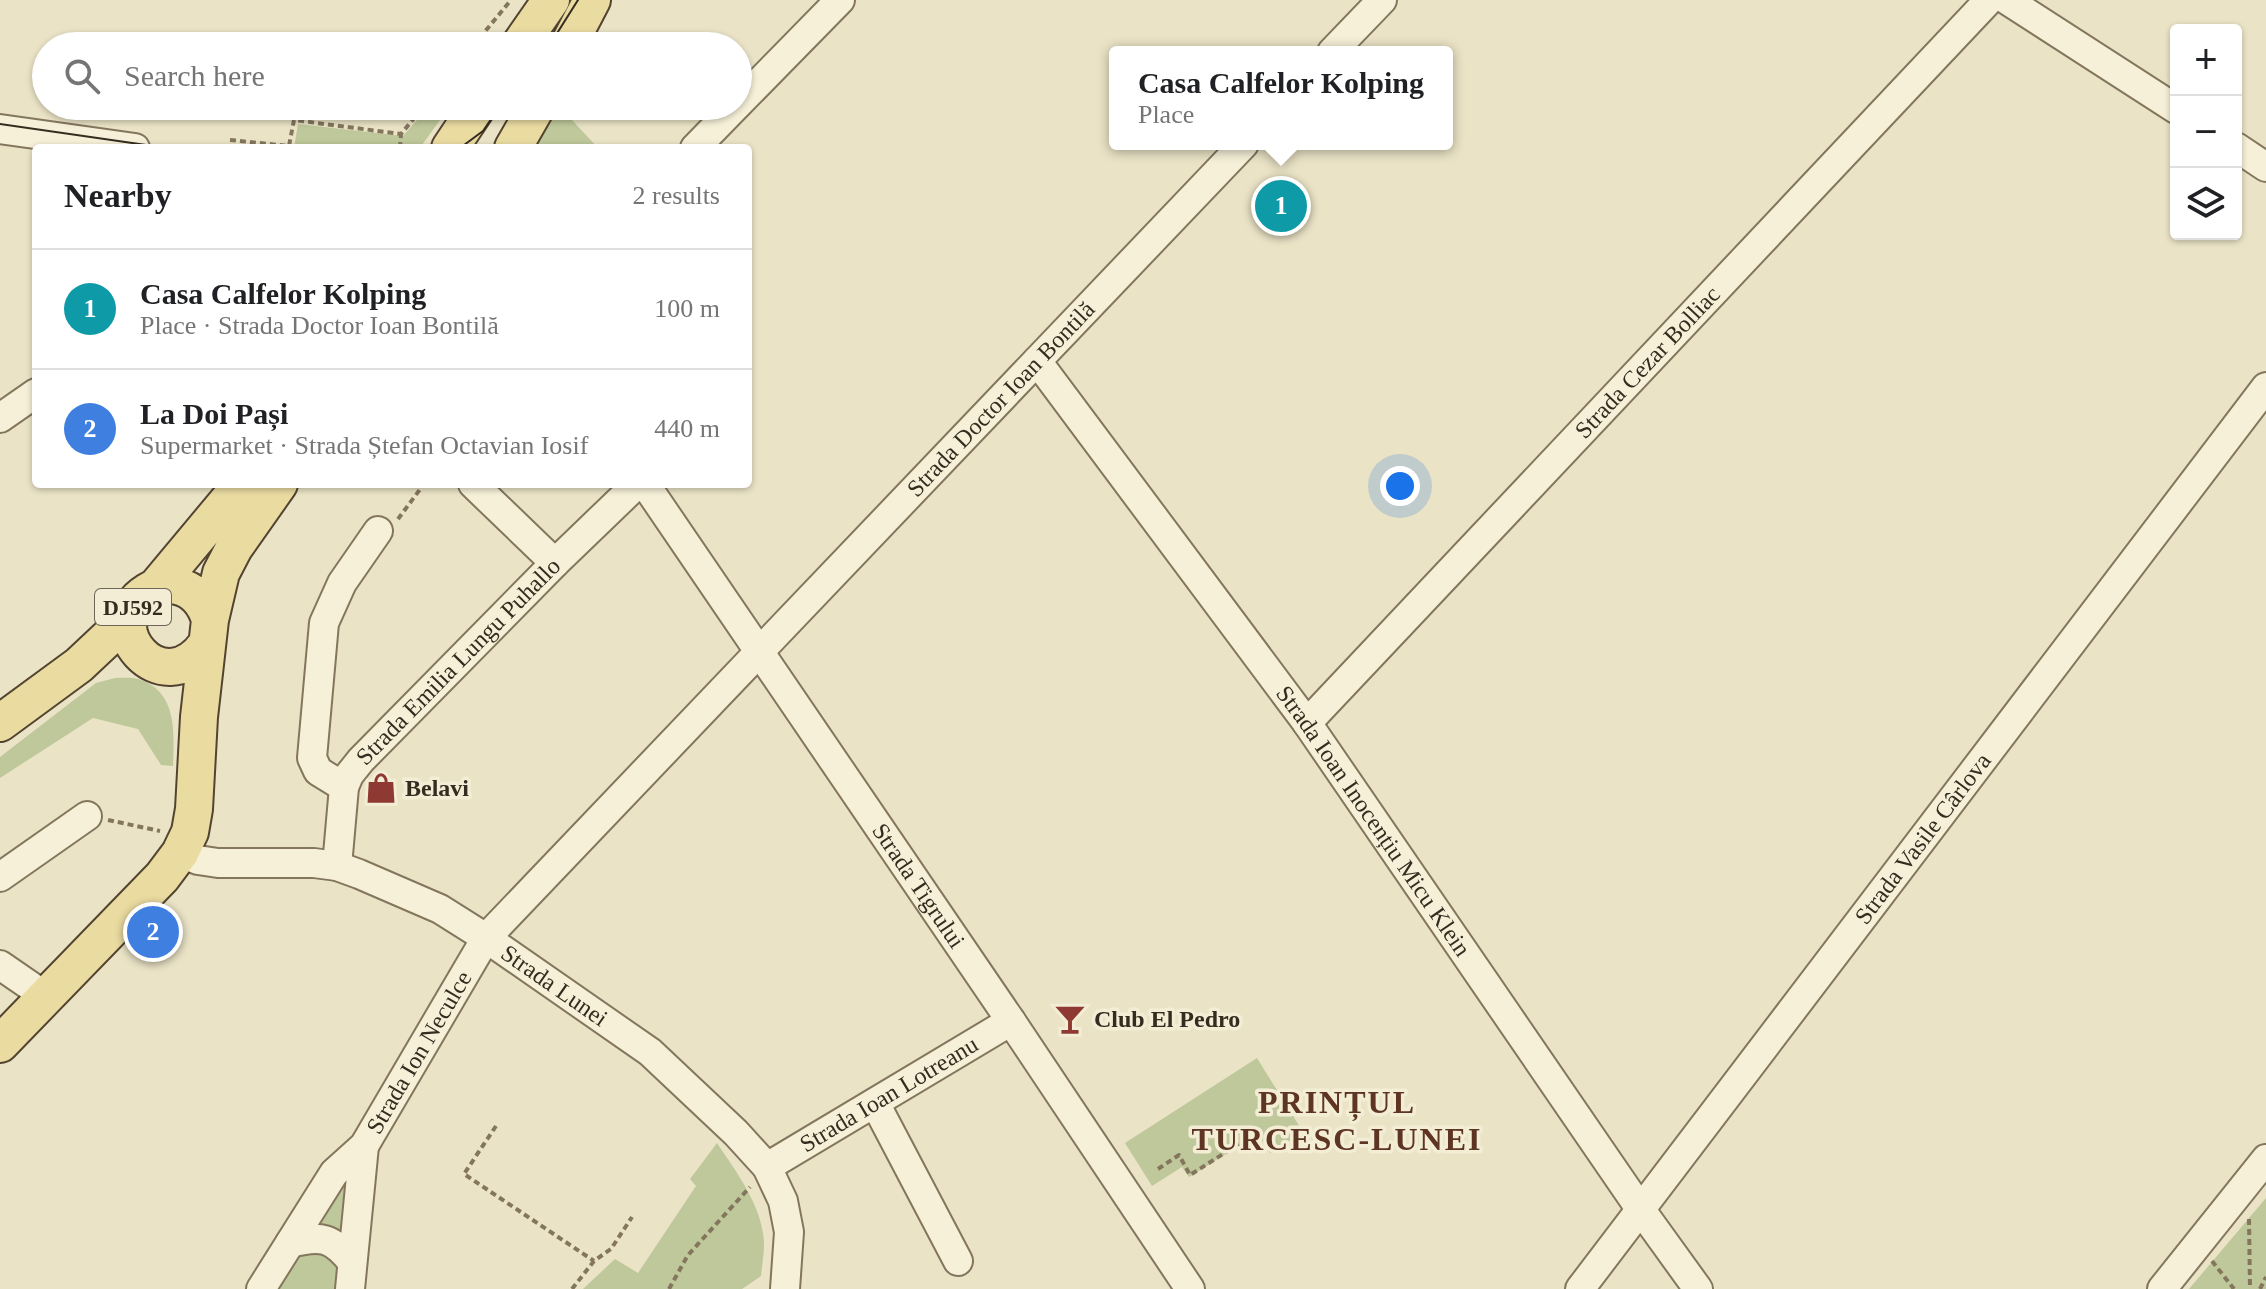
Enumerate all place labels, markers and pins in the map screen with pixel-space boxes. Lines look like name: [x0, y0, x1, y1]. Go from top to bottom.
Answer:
pin: 1: [1255, 176, 1307, 236]
shop icon: Belavi: [364, 771, 398, 805]
place label: Belavi: [405, 775, 469, 801]
pin: 2: [127, 902, 179, 962]
bar icon: Club El Pedro: [1053, 1002, 1087, 1036]
place label: Club El Pedro: [1094, 1006, 1240, 1032]

